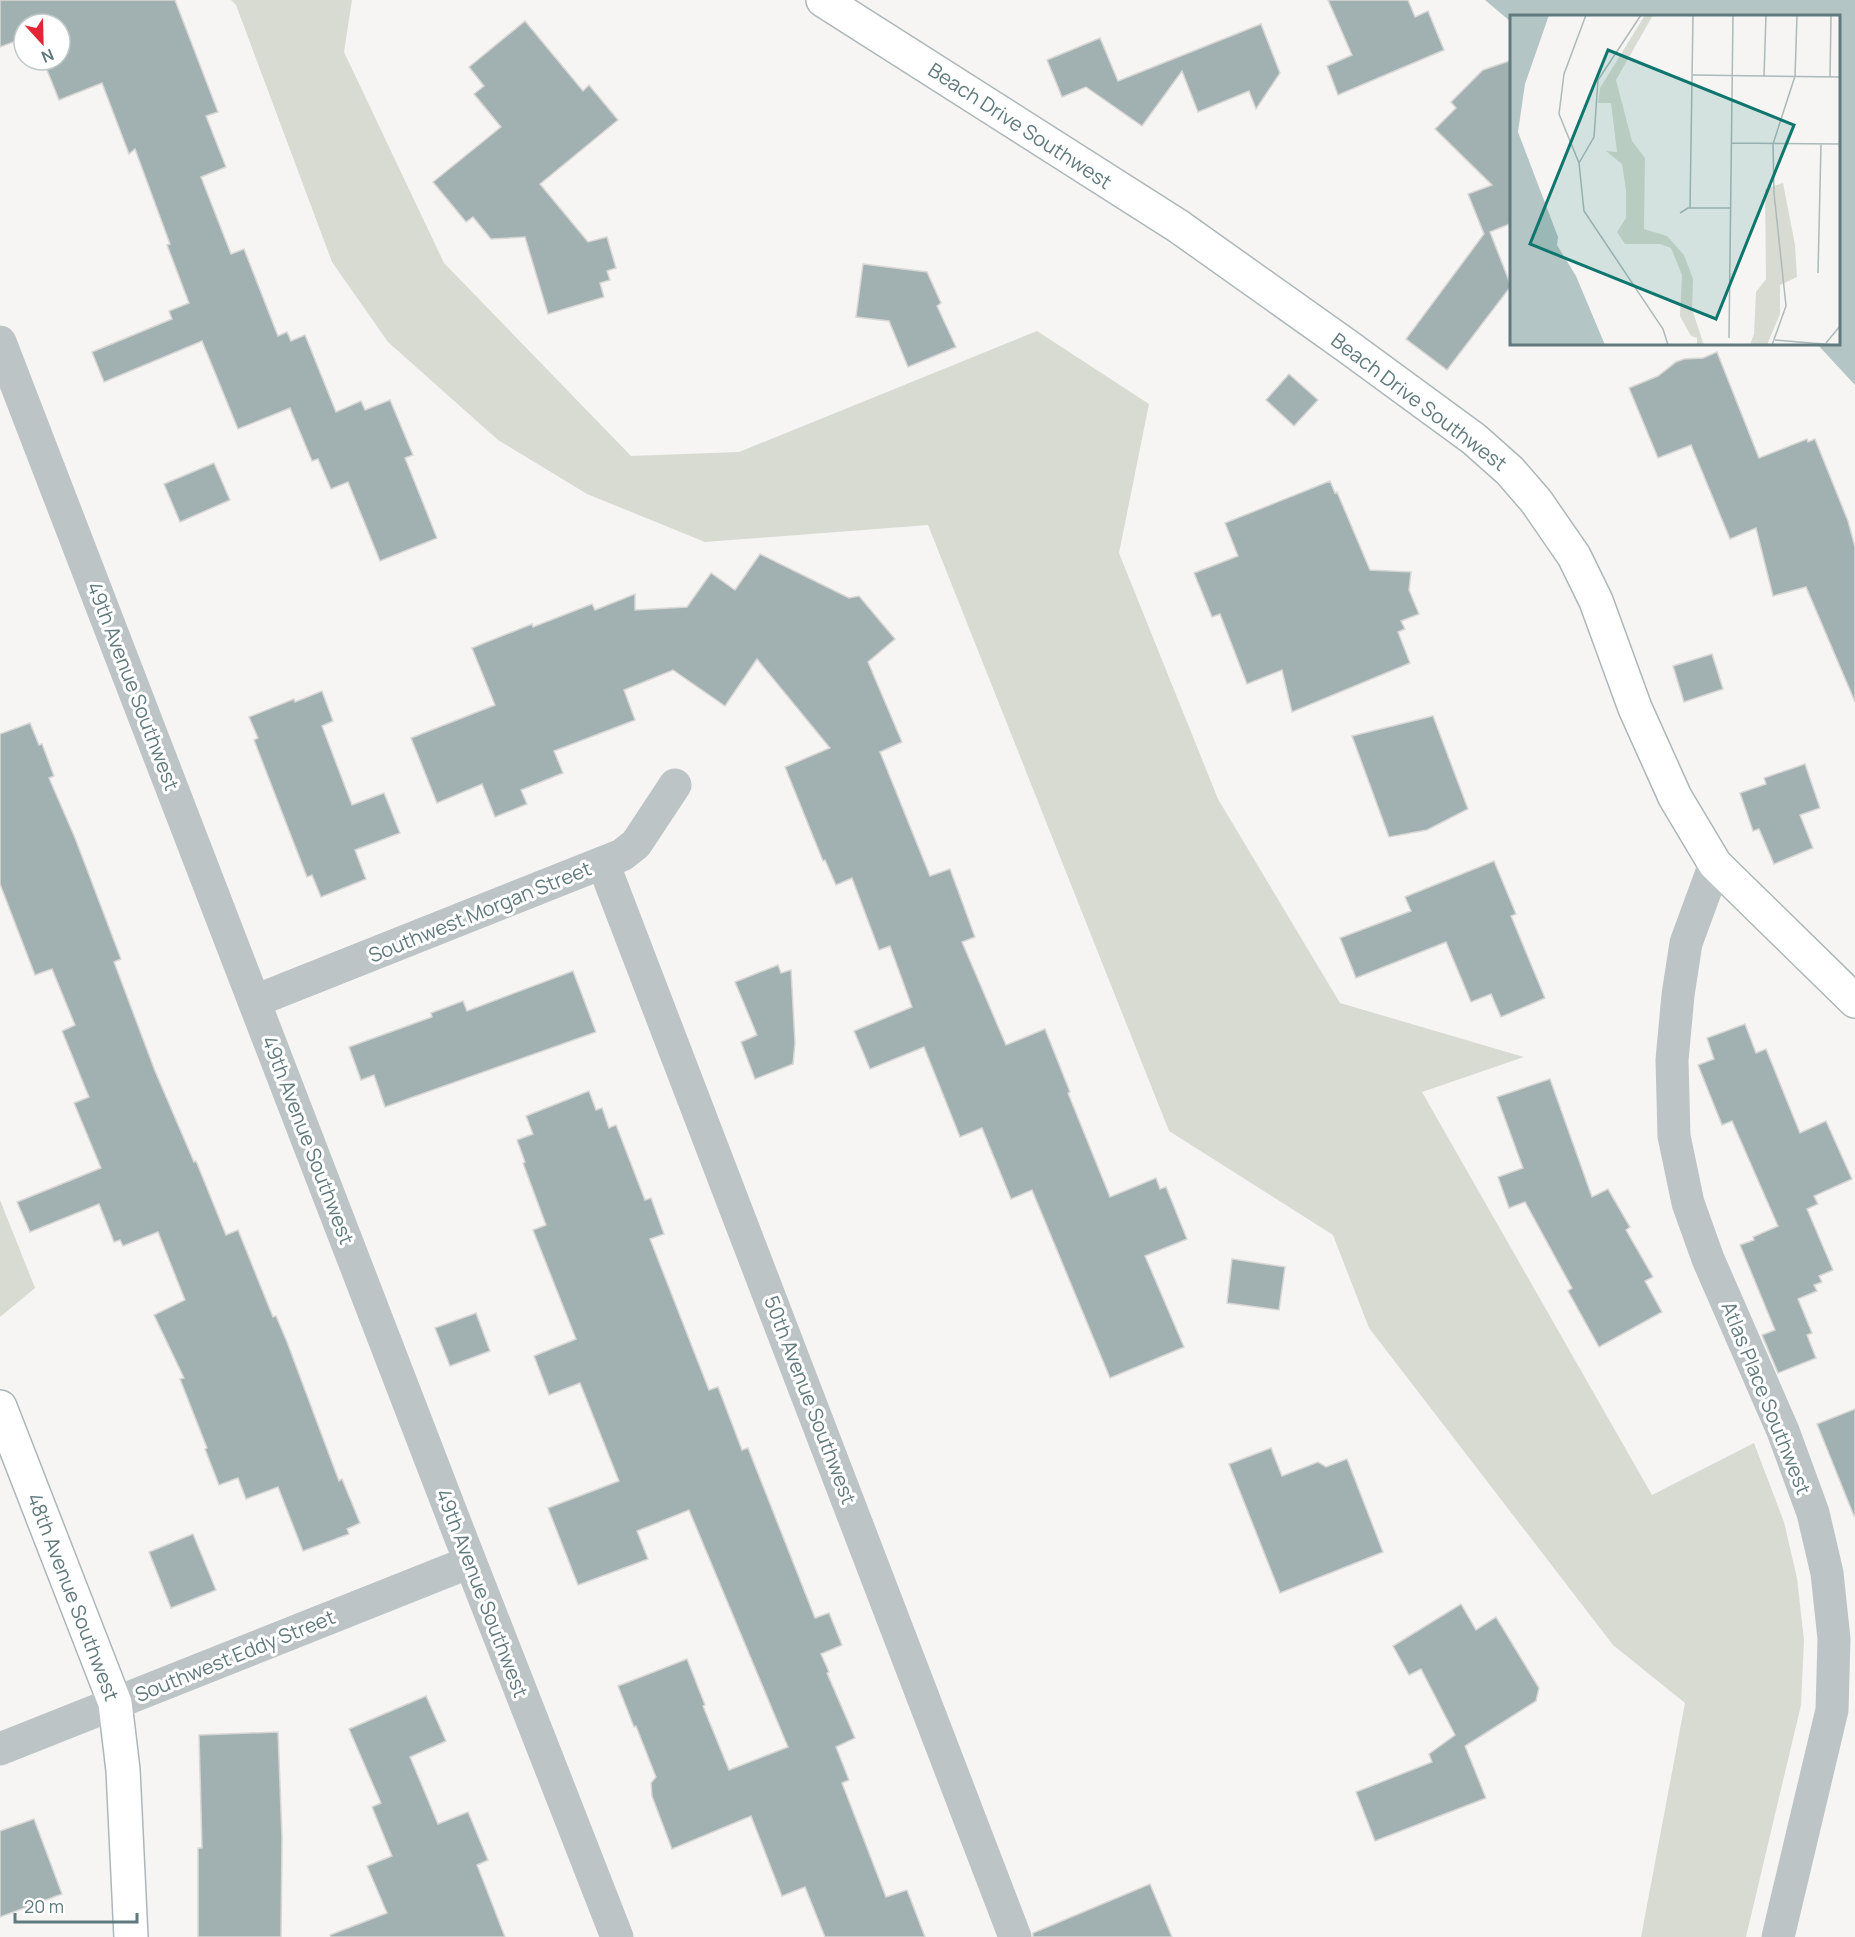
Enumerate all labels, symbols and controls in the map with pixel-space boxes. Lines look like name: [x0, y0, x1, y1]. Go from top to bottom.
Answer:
north arrow: [12, 12, 72, 72]
inset map: [1510, 15, 1840, 345]
text: N: [38, 44, 57, 68]
street label: Beach Drive Southwest: [923, 56, 1117, 195]
street label: Beach Drive Southwest: [1326, 327, 1513, 477]
street label: 49th Avenue Southwest: [81, 578, 186, 794]
street label: Southwest Morgan Street: [364, 854, 595, 969]
street label: 49th Avenue Southwest: [256, 1032, 361, 1248]
street label: 50th Avenue Southwest: [758, 1292, 863, 1508]
street label: Atlas Place Southwest: [1715, 1297, 1818, 1498]
street label: 49th Avenue Southwest: [430, 1485, 535, 1701]
street label: 48th Avenue Southwest: [21, 1489, 126, 1705]
street label: Southwest Eddy Street: [131, 1603, 339, 1708]
scale bar: [15, 1886, 136, 1924]
text: 20 m: [24, 1894, 64, 1918]

